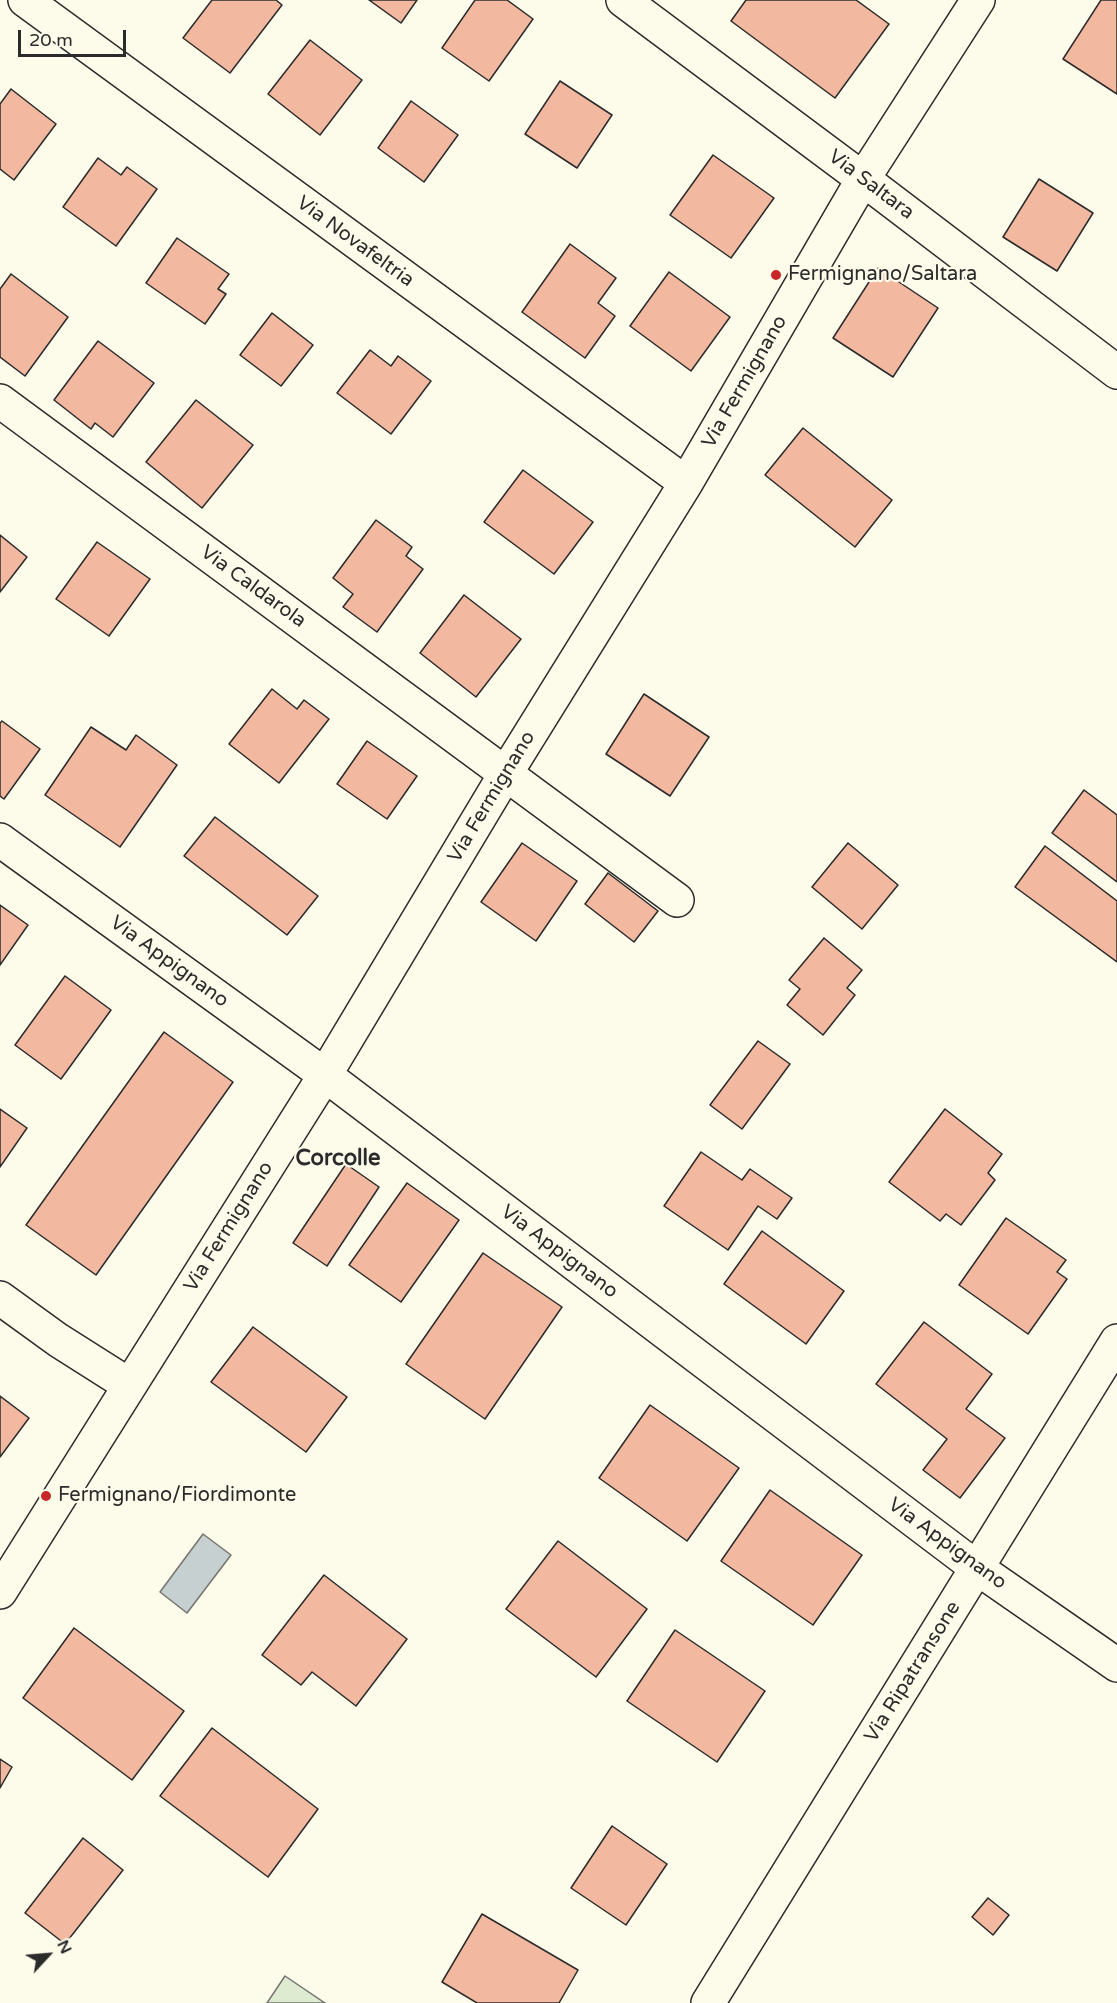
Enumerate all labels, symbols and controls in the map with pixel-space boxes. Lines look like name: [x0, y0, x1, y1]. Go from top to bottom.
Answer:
scale bar: [21, 18, 129, 56]
text: 20 m: [29, 29, 73, 51]
street label: Via Saltara: [823, 145, 919, 225]
street label: Via Novafeltria: [292, 191, 418, 293]
place label: Fermignano/Saltara: [788, 263, 977, 287]
marker: Fermignano/Saltara: [769, 268, 783, 282]
street label: Via Fermignano: [697, 311, 793, 453]
street label: Via Caldarola: [195, 541, 311, 633]
street label: Via Fermignano: [443, 727, 541, 867]
street label: Via Appignano: [105, 911, 233, 1013]
district label: Corcolle: [296, 1146, 380, 1172]
street label: Via Fermignano: [179, 1157, 279, 1297]
street label: Via Appignano: [496, 1200, 622, 1304]
place label: Fermignano/Fiordimonte: [58, 1484, 296, 1508]
marker: Fermignano/Fiordimonte: [39, 1489, 53, 1503]
street label: Via Appignano: [883, 1493, 1011, 1595]
street label: Via Ripatransone: [860, 1597, 966, 1747]
north arrow: [18, 1925, 78, 1985]
text: N: [52, 1937, 76, 1957]

